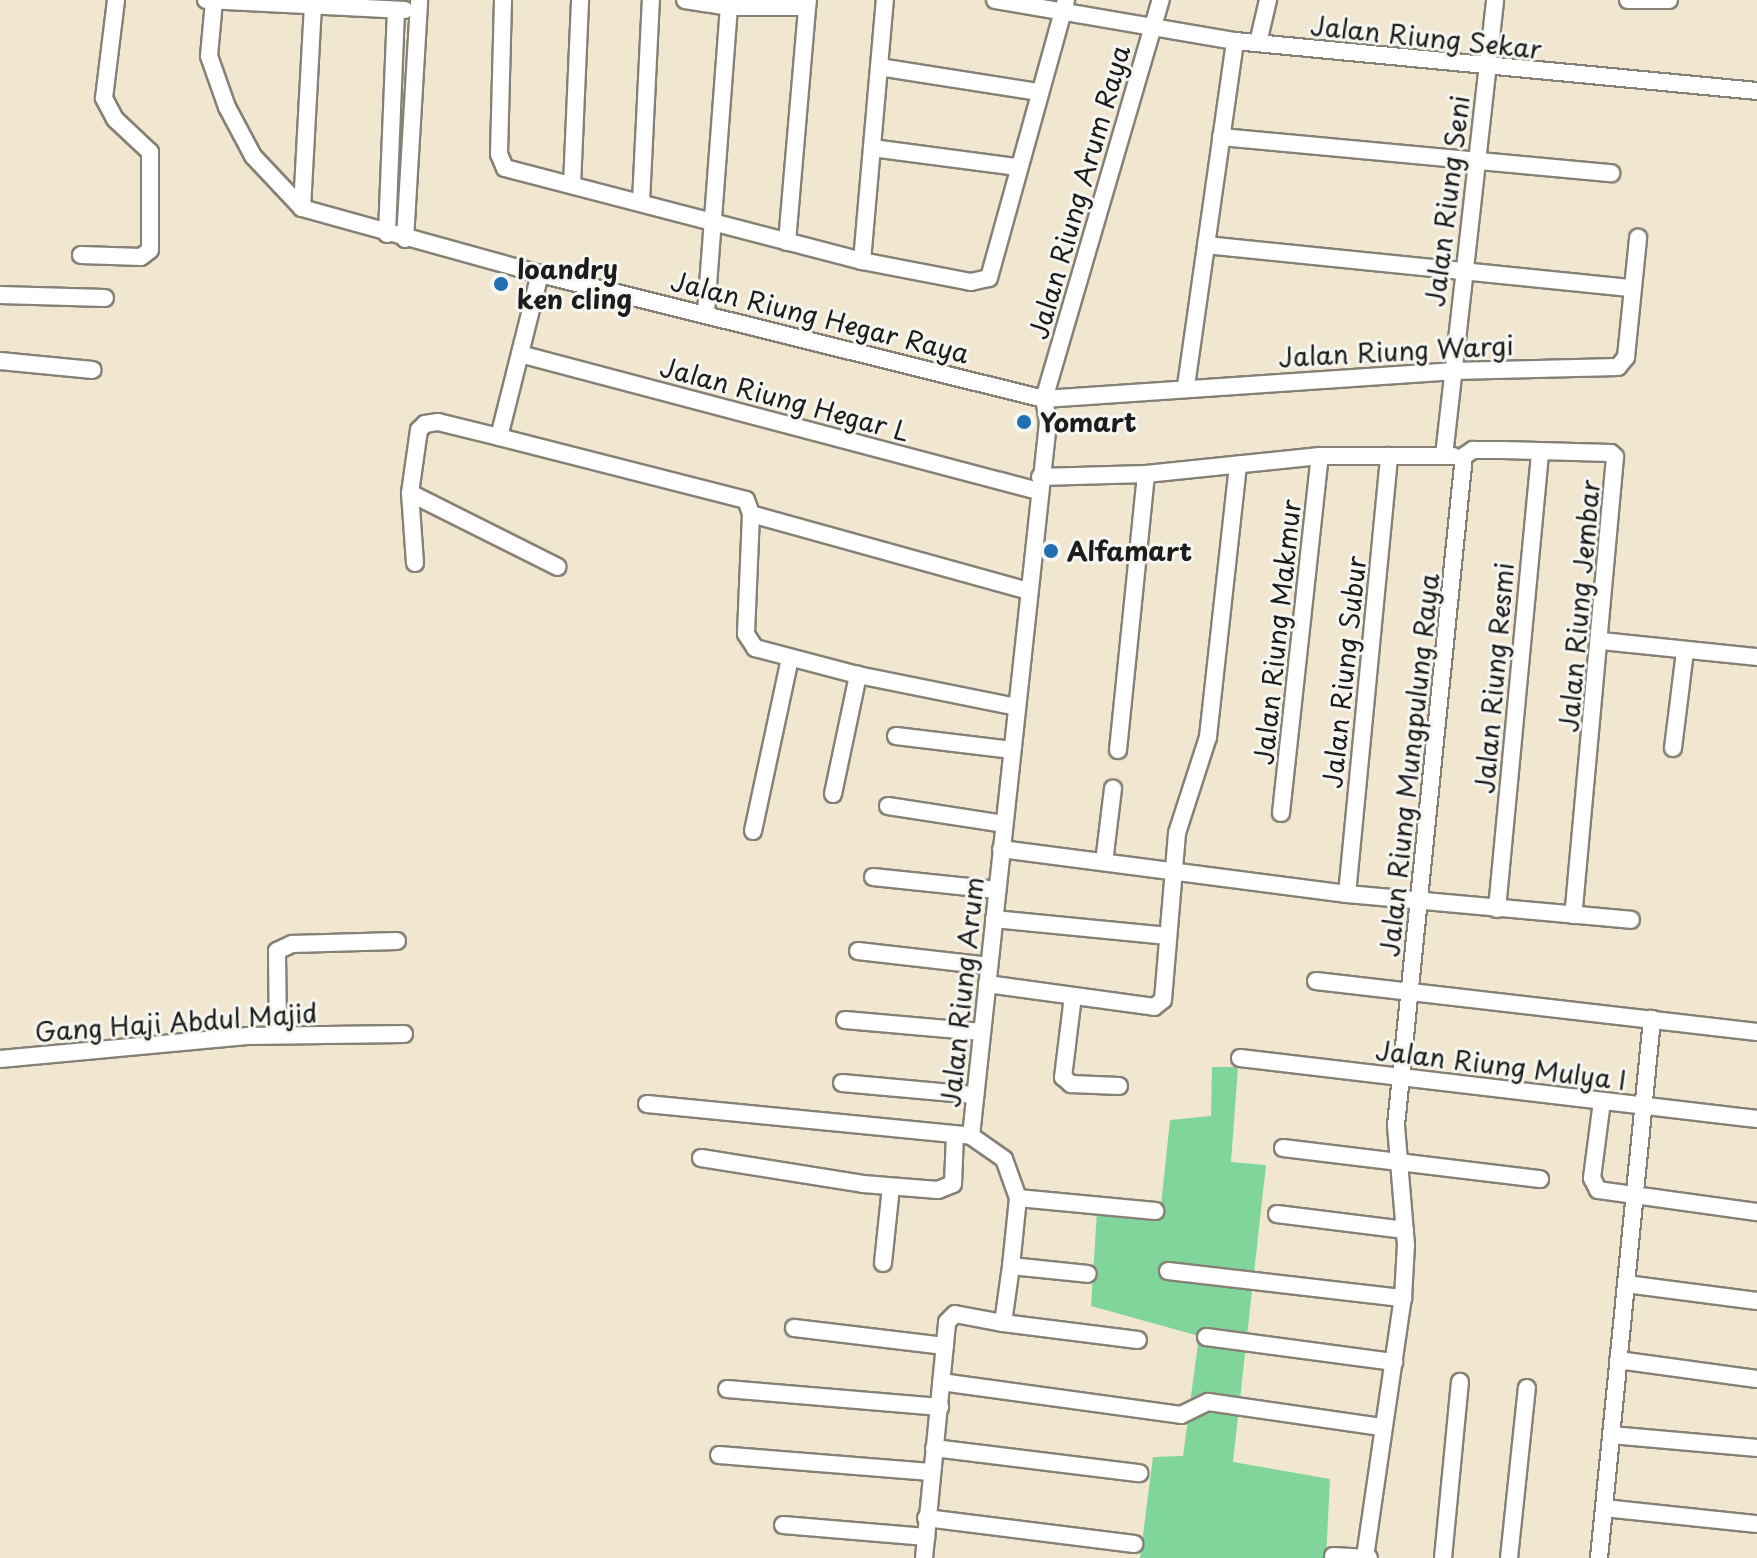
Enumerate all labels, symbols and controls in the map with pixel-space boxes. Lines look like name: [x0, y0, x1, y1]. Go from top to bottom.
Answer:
street label: Jalan Riung Sekar: [1309, 9, 1543, 65]
street label: Jalan Riung Arum Raya: [1022, 42, 1136, 342]
street label: Jalan Riung Seni: [1419, 94, 1475, 308]
place label: loandry ken cling: [517, 253, 634, 314]
street label: Jalan Riung Hegar Raya: [667, 265, 973, 369]
marker: loandry ken cling: [492, 275, 510, 293]
street label: Jalan Riung Wargi: [1278, 329, 1514, 373]
street label: Jalan Riung Hegar L: [656, 350, 914, 448]
place label: Yomart: [1040, 406, 1137, 438]
marker: Yomart: [1015, 413, 1033, 431]
street label: Jalan Riung Jembar: [1552, 479, 1606, 733]
street label: Jalan Riung Makmur: [1248, 498, 1306, 766]
place label: Alfamart: [1067, 535, 1192, 567]
marker: Alfamart: [1042, 542, 1060, 560]
street label: Jalan Riung Subur: [1316, 555, 1372, 789]
street label: Jalan Riung Resmi: [1468, 561, 1520, 795]
street label: Jalan Riung Mungpulung Raya: [1373, 572, 1445, 958]
street label: Jalan Riung Arum: [934, 876, 990, 1108]
street label: Gang Haji Abdul Majid: [33, 997, 319, 1047]
street label: Jalan Riung Mulya I: [1374, 1034, 1628, 1096]

